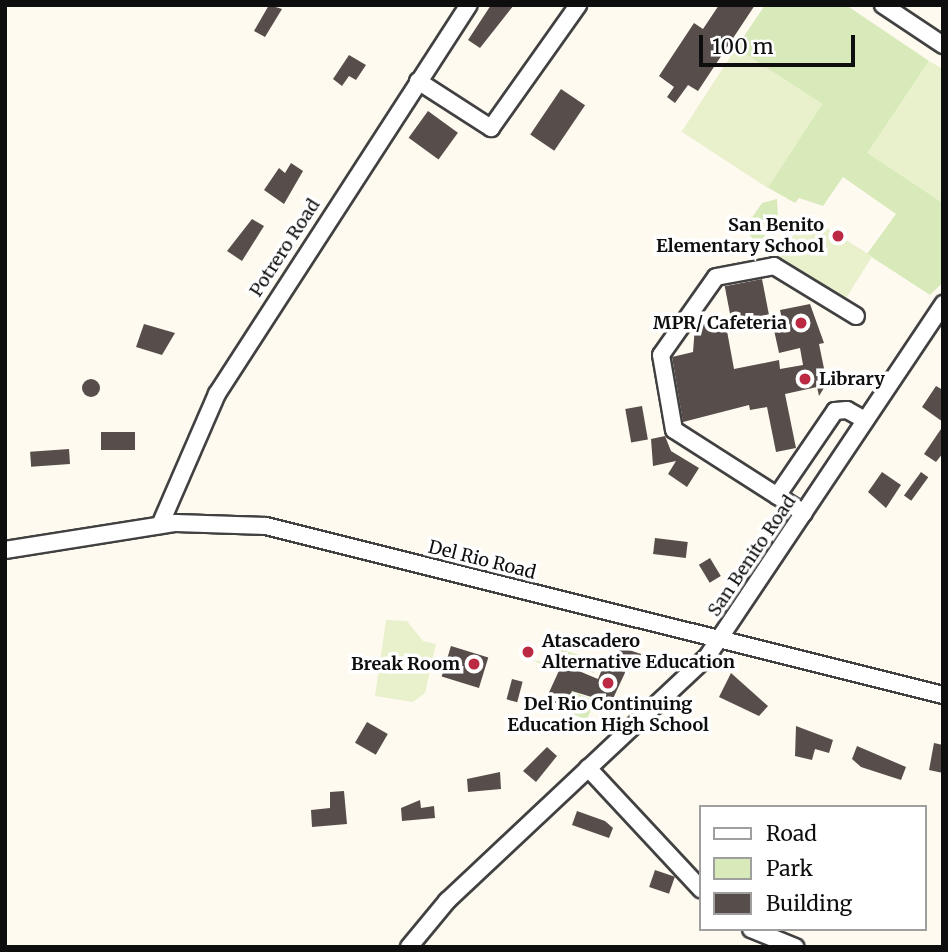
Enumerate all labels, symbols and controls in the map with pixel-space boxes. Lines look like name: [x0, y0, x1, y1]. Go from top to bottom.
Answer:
scale bar: [703, 21, 859, 65]
text: 100 m: [712, 33, 774, 60]
street label: Potrero Road: [245, 195, 325, 301]
place label: San Benito Elementary School: [656, 215, 824, 258]
marker: San Benito Elementary School: [830, 228, 846, 244]
place label: MPR/ Cafeteria: [653, 312, 787, 334]
marker: MPR/ Cafeteria: [793, 315, 809, 331]
place label: Library: [819, 368, 885, 390]
marker: Library: [797, 371, 813, 387]
street label: San Benito Road: [704, 491, 800, 621]
street label: Del Rio Road: [426, 536, 538, 584]
place label: Atascadero Alternative Education: [542, 631, 735, 674]
marker: Atascadero Alternative Education: [520, 644, 536, 660]
place label: Break Room: [351, 653, 460, 675]
marker: Break Room: [466, 656, 482, 672]
marker: Del Rio Continuing Education High School: [600, 675, 616, 691]
place label: Del Rio Continuing Education High School: [507, 694, 709, 736]
legend: [699, 805, 927, 931]
text: Road: [766, 820, 817, 847]
text: Park: [766, 855, 813, 882]
text: Building: [766, 890, 852, 917]

